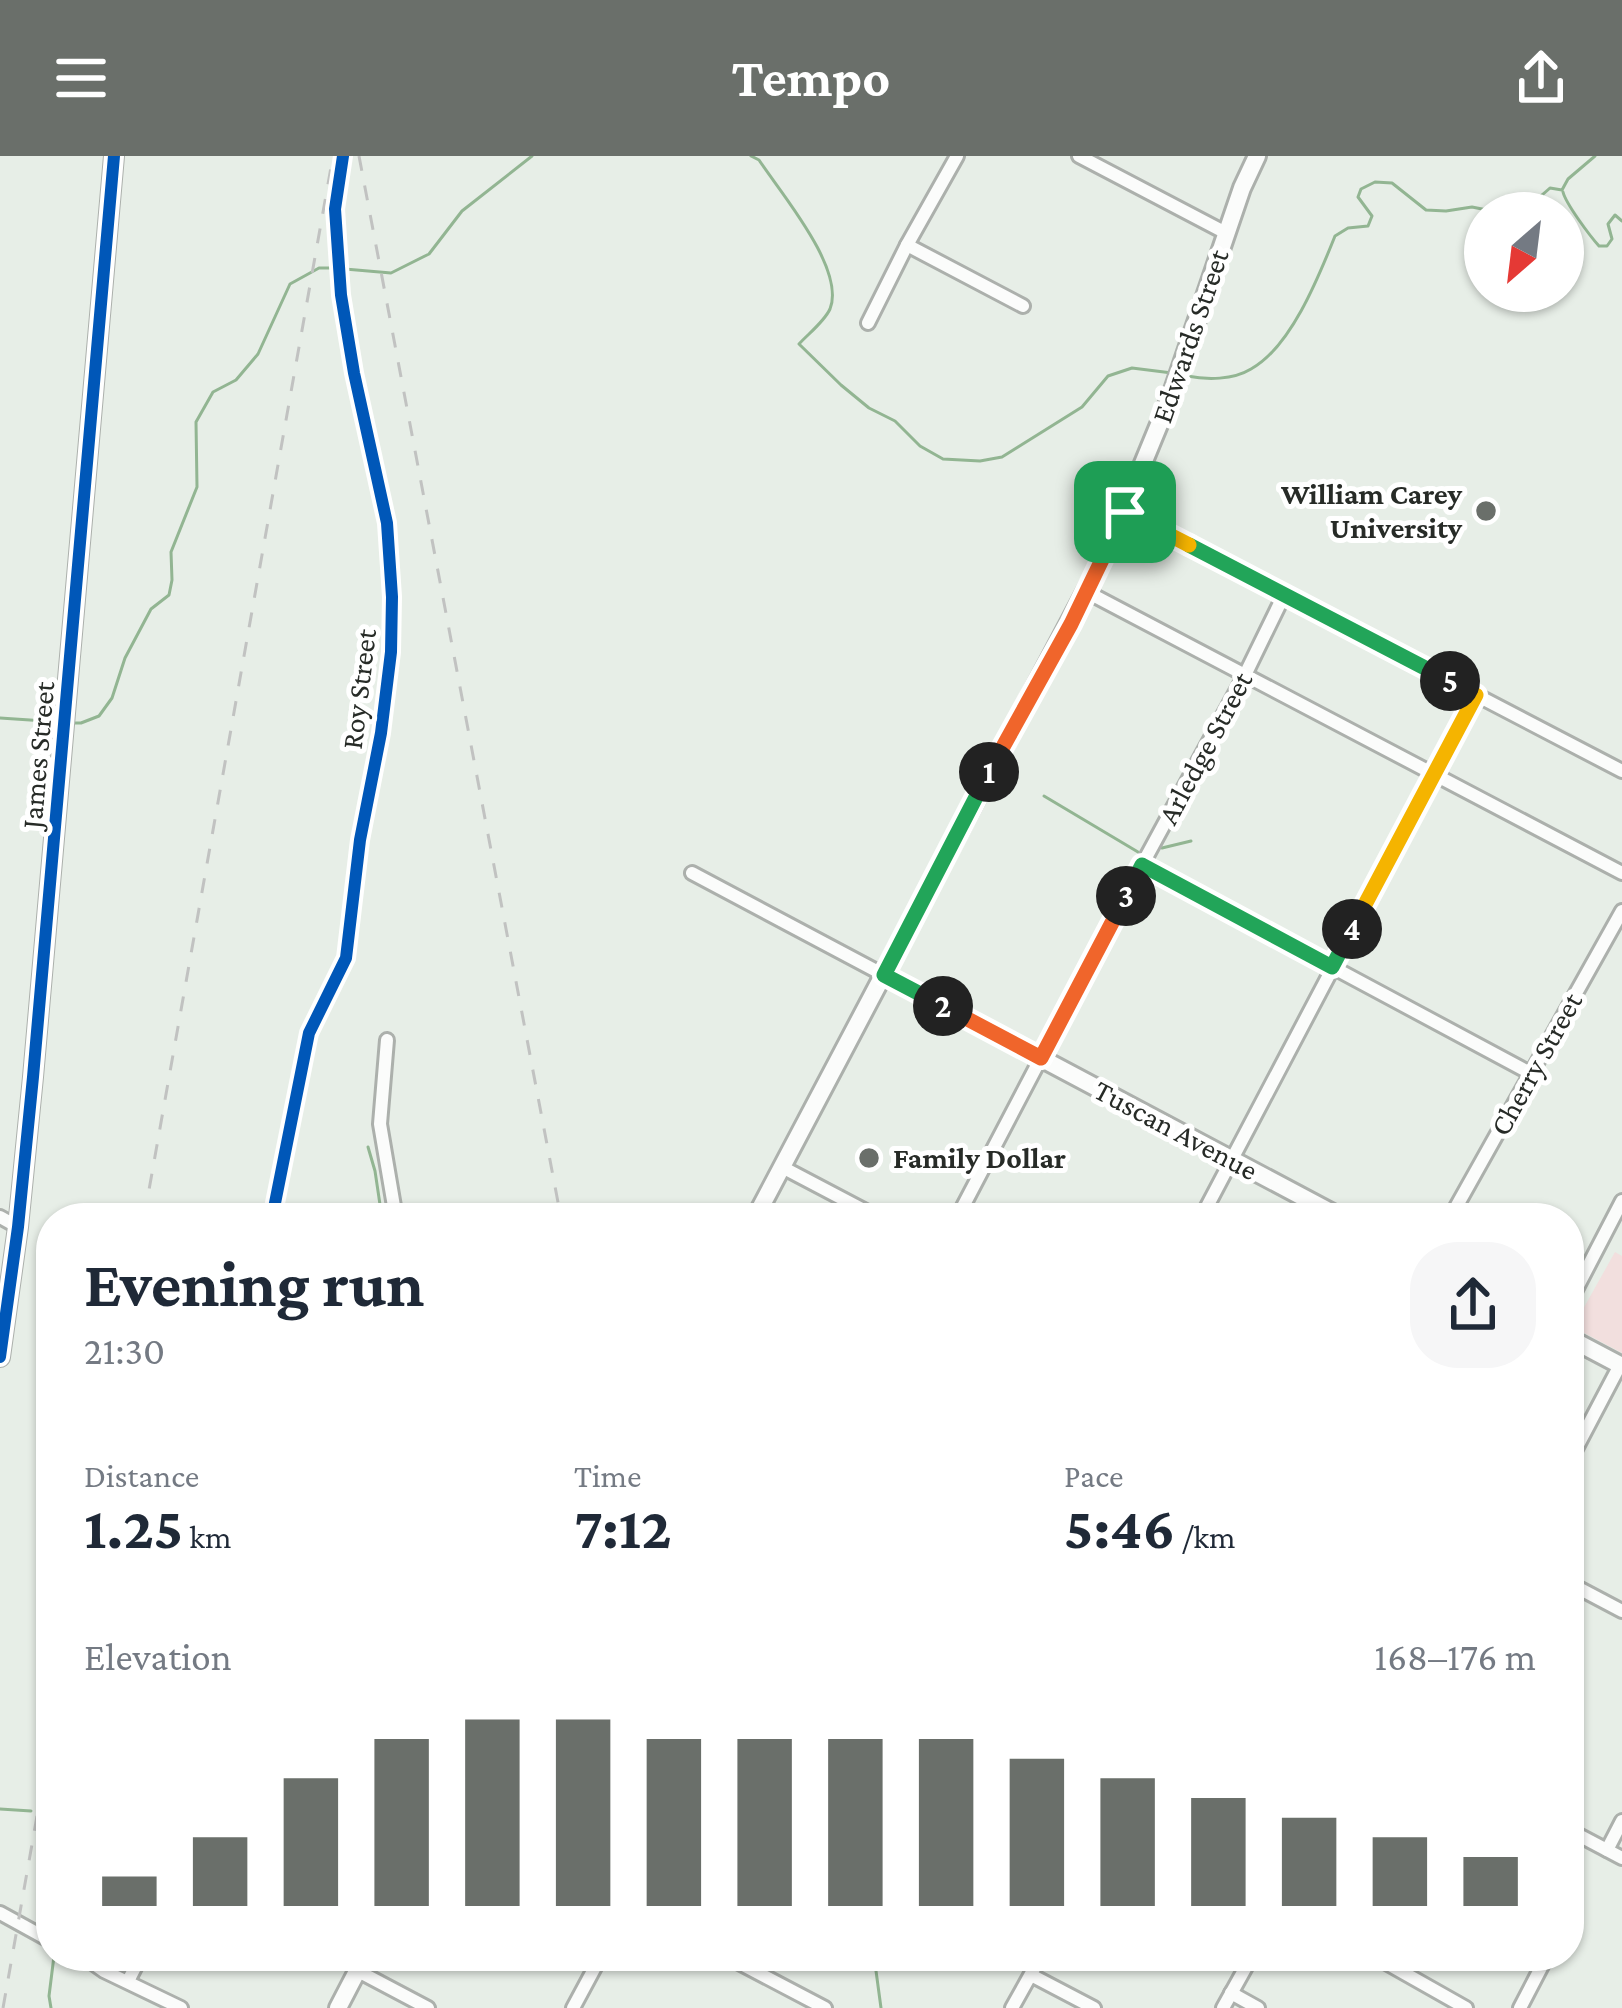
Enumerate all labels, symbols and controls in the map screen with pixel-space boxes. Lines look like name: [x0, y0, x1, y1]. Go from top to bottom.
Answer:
icon: menu: [48, 45, 114, 111]
icon: share: [1508, 45, 1574, 111]
text: Tempo: [732, 48, 890, 108]
north arrow: [1464, 192, 1584, 312]
map controls: [1464, 192, 1584, 312]
street label: Edwards Street: [1144, 244, 1235, 427]
pin: [1074, 461, 1176, 563]
place label: William Carey University: [1280, 477, 1462, 544]
icon: arrive: [1092, 479, 1158, 545]
marker: William Carey University: [1473, 498, 1499, 524]
street label: Roy Street: [335, 626, 383, 751]
pin: 5: [1420, 651, 1480, 711]
text: 5: [1442, 662, 1458, 699]
street label: Arledge Street: [1151, 665, 1260, 830]
street label: James Street: [14, 679, 60, 833]
pin: 1: [959, 742, 1019, 802]
text: 1: [983, 753, 995, 790]
pin: 3: [1096, 866, 1156, 926]
text: 3: [1118, 877, 1134, 914]
pin: 4: [1322, 899, 1382, 959]
text: 4: [1343, 910, 1361, 947]
pin: 2: [913, 976, 973, 1036]
street label: Cherry Street: [1483, 986, 1590, 1141]
text: 2: [935, 987, 951, 1024]
street label: Tuscan Avenue: [1089, 1073, 1264, 1186]
place label: Family Dollar: [893, 1141, 1066, 1174]
marker: Family Dollar: [856, 1145, 882, 1171]
button: share: [1410, 1242, 1536, 1368]
text: Evening run: [84, 1247, 424, 1320]
text: 21:30: [84, 1329, 165, 1372]
text: Distance: [84, 1457, 199, 1494]
text: Time: [574, 1457, 642, 1494]
text: Pace: [1064, 1457, 1123, 1494]
text: 1.25: [84, 1494, 183, 1561]
text: 7:12: [574, 1494, 672, 1561]
text: 5:46: [1064, 1494, 1175, 1561]
text: km: [183, 1518, 232, 1555]
text: /km: [1175, 1518, 1235, 1555]
text: Elevation: [84, 1635, 232, 1678]
text: 168–176 m: [1374, 1635, 1536, 1678]

